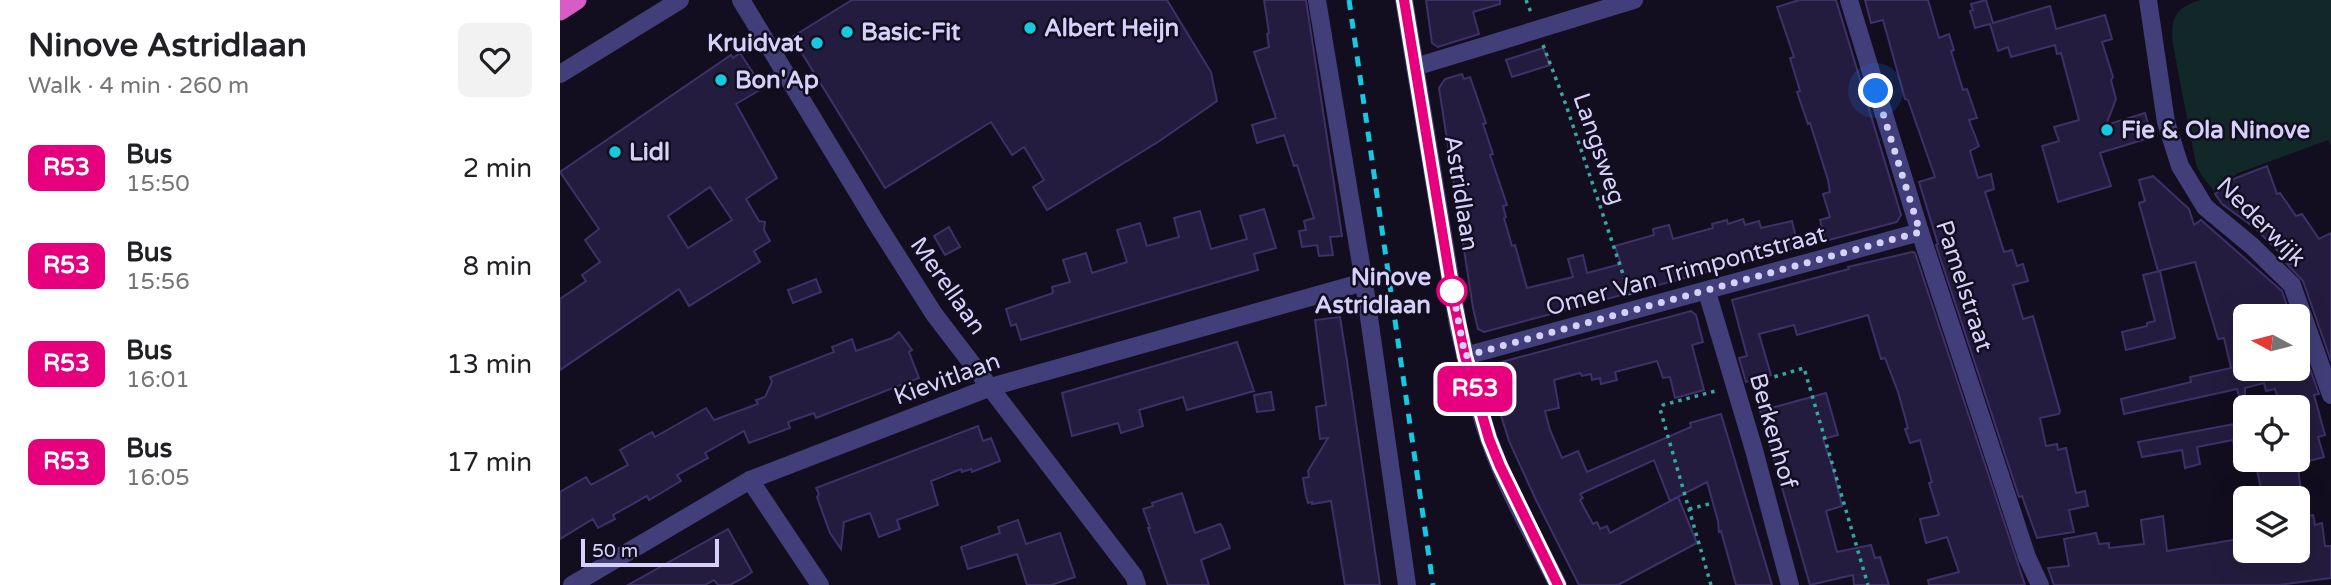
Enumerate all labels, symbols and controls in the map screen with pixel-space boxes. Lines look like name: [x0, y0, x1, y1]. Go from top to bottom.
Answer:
place label: Albert Heijn: [1044, 14, 1179, 43]
place label: Basic-Fit: [861, 18, 961, 47]
marker: Albert Heijn: [1022, 20, 1038, 36]
button: heart: [458, 23, 532, 97]
marker: Basic-Fit: [839, 24, 855, 40]
text: Ninove Astridlaan: [28, 26, 307, 65]
place label: Kruidvat: [707, 29, 804, 58]
marker: Kruidvat: [809, 35, 825, 51]
place label: Bon'Ap: [735, 66, 819, 95]
text: Walk · 4 min · 260 m: [28, 72, 249, 100]
marker: Bon'Ap: [713, 72, 729, 88]
your location: [1858, 73, 1893, 108]
street label: Langsweg: [1566, 89, 1632, 209]
place label: Fie & Ola Ninove: [2121, 116, 2311, 145]
marker: Fie & Ola Ninove: [2099, 122, 2115, 138]
street label: Astridlaan: [1438, 133, 1484, 253]
place label: Lidl: [629, 138, 670, 167]
text: Bus: [126, 139, 172, 170]
marker: Lidl: [607, 144, 623, 160]
text: R53: [43, 153, 90, 182]
text: 2 min: [463, 153, 532, 184]
text: 15:50: [126, 170, 190, 198]
street label: Nederwijk: [2210, 171, 2312, 273]
street label: Pamelstraat: [1929, 217, 1999, 355]
street label: Omer Van Trimpontstraat: [1543, 220, 1829, 322]
street label: Merellaan: [904, 232, 992, 340]
text: Bus: [126, 237, 172, 268]
text: R53: [43, 251, 90, 280]
text: 8 min: [463, 251, 532, 282]
place label: Ninove Astridlaan: [1315, 263, 1431, 320]
text: 15:56: [126, 268, 190, 296]
marker: Ninove Astridlaan: [1437, 276, 1467, 306]
north arrow: [2233, 304, 2310, 382]
map controls: [2233, 304, 2310, 563]
text: Bus: [126, 335, 172, 366]
street label: Kievitlaan: [890, 346, 1004, 412]
text: R53: [43, 349, 90, 378]
text: 13 min: [446, 349, 532, 380]
text: 16:01: [126, 366, 190, 394]
line badge: R53: [1435, 366, 1515, 412]
street label: Berkenhof: [1743, 370, 1804, 493]
text: R53: [1451, 374, 1499, 403]
button: locate: [2233, 395, 2310, 472]
text: Bus: [126, 433, 172, 464]
text: R53: [43, 447, 90, 476]
text: 17 min: [446, 447, 532, 478]
text: 16:05: [126, 464, 190, 492]
button: layers: [2233, 486, 2310, 563]
scale bar: [581, 536, 719, 568]
text: 50 m: [592, 540, 638, 562]

